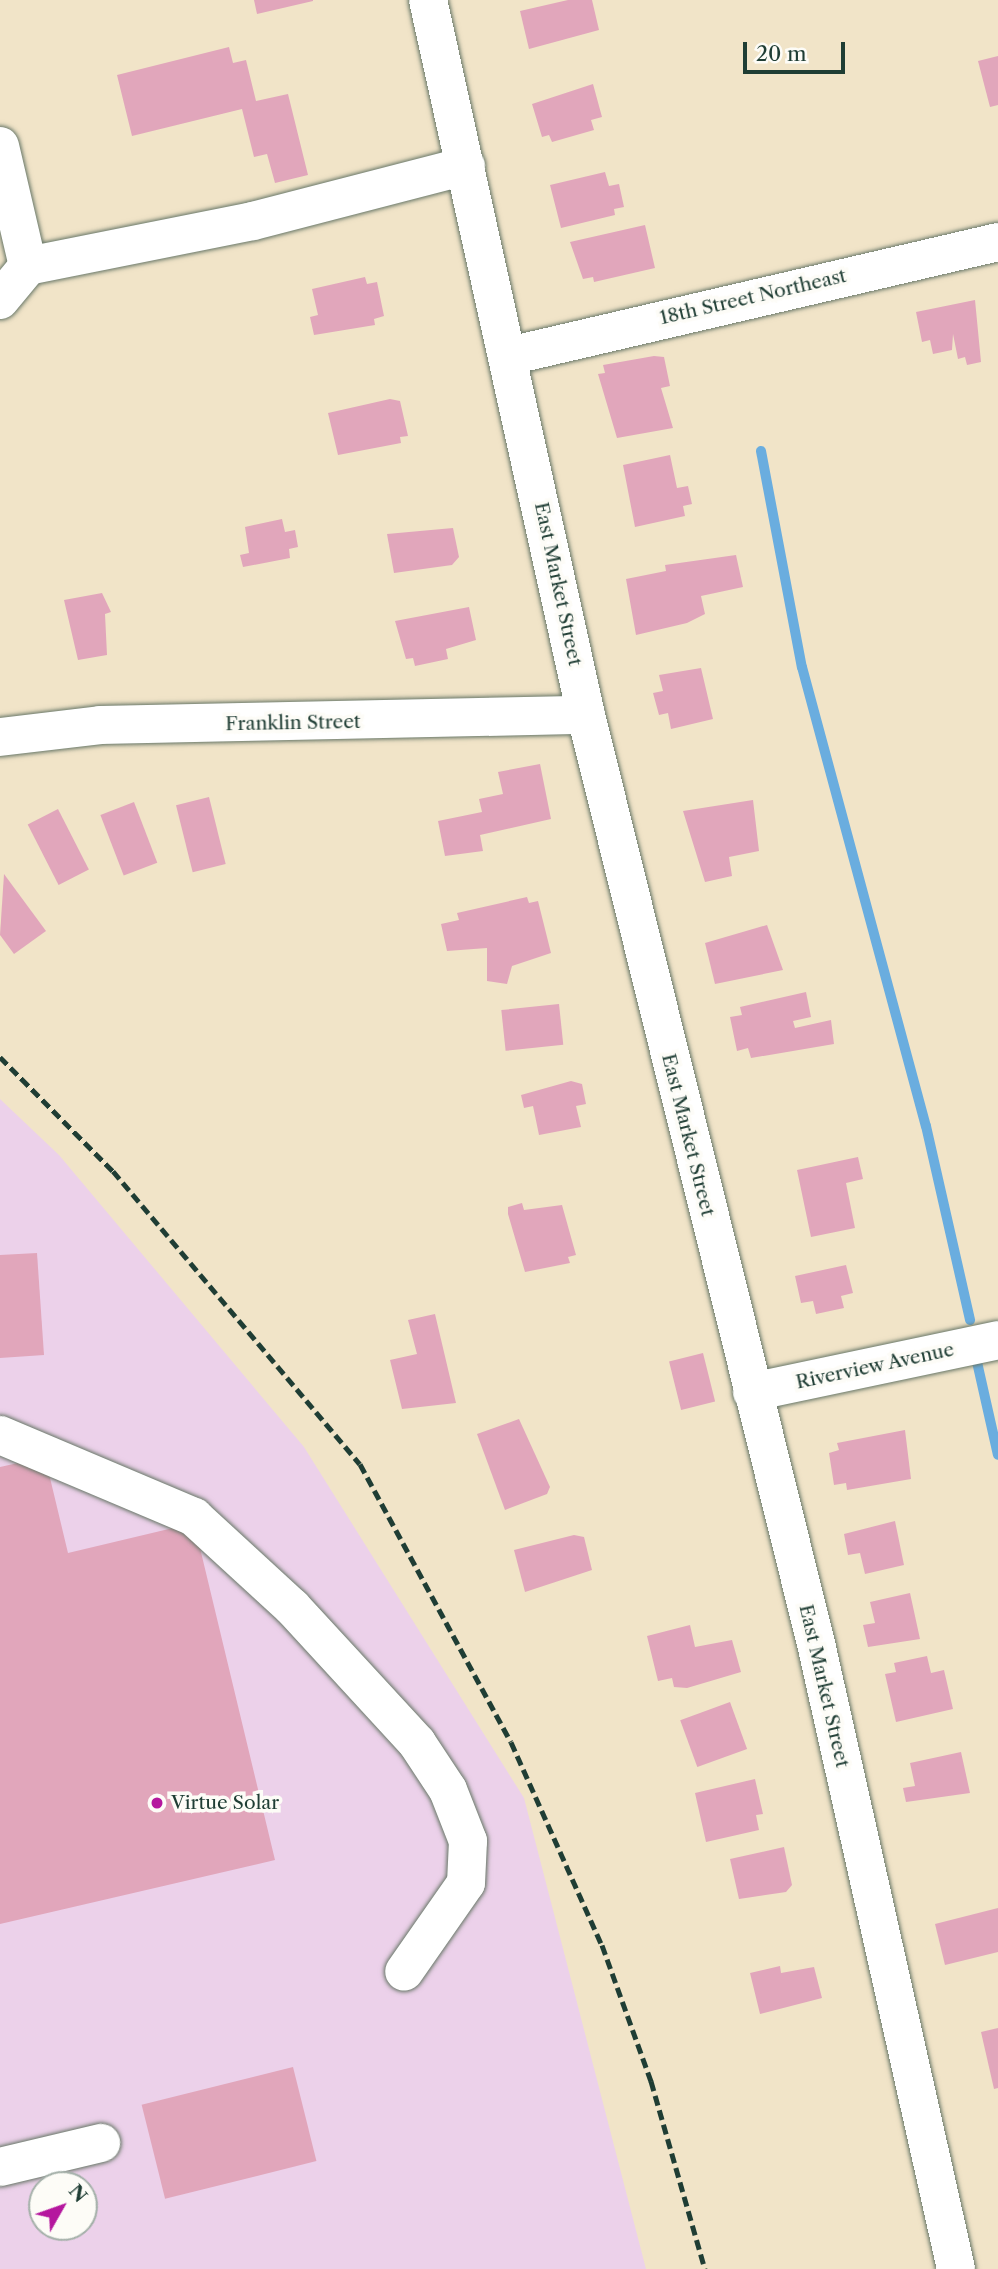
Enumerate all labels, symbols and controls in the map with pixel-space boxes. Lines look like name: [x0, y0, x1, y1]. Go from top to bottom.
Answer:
scale bar: [746, 28, 848, 72]
text: 20 m: [756, 41, 807, 66]
street label: 18th Street Northeast: [657, 264, 849, 330]
street label: East Market Street: [530, 500, 586, 668]
street label: Franklin Street: [225, 710, 361, 736]
street label: East Market Street: [657, 1051, 719, 1219]
street label: Riverview Avenue: [793, 1338, 957, 1394]
street label: East Market Street: [794, 1602, 854, 1770]
place label: Virtue Solar: [171, 1792, 279, 1814]
marker: Virtue Solar: [149, 1795, 165, 1811]
north arrow: [28, 2171, 98, 2241]
text: N: [64, 2180, 92, 2207]

